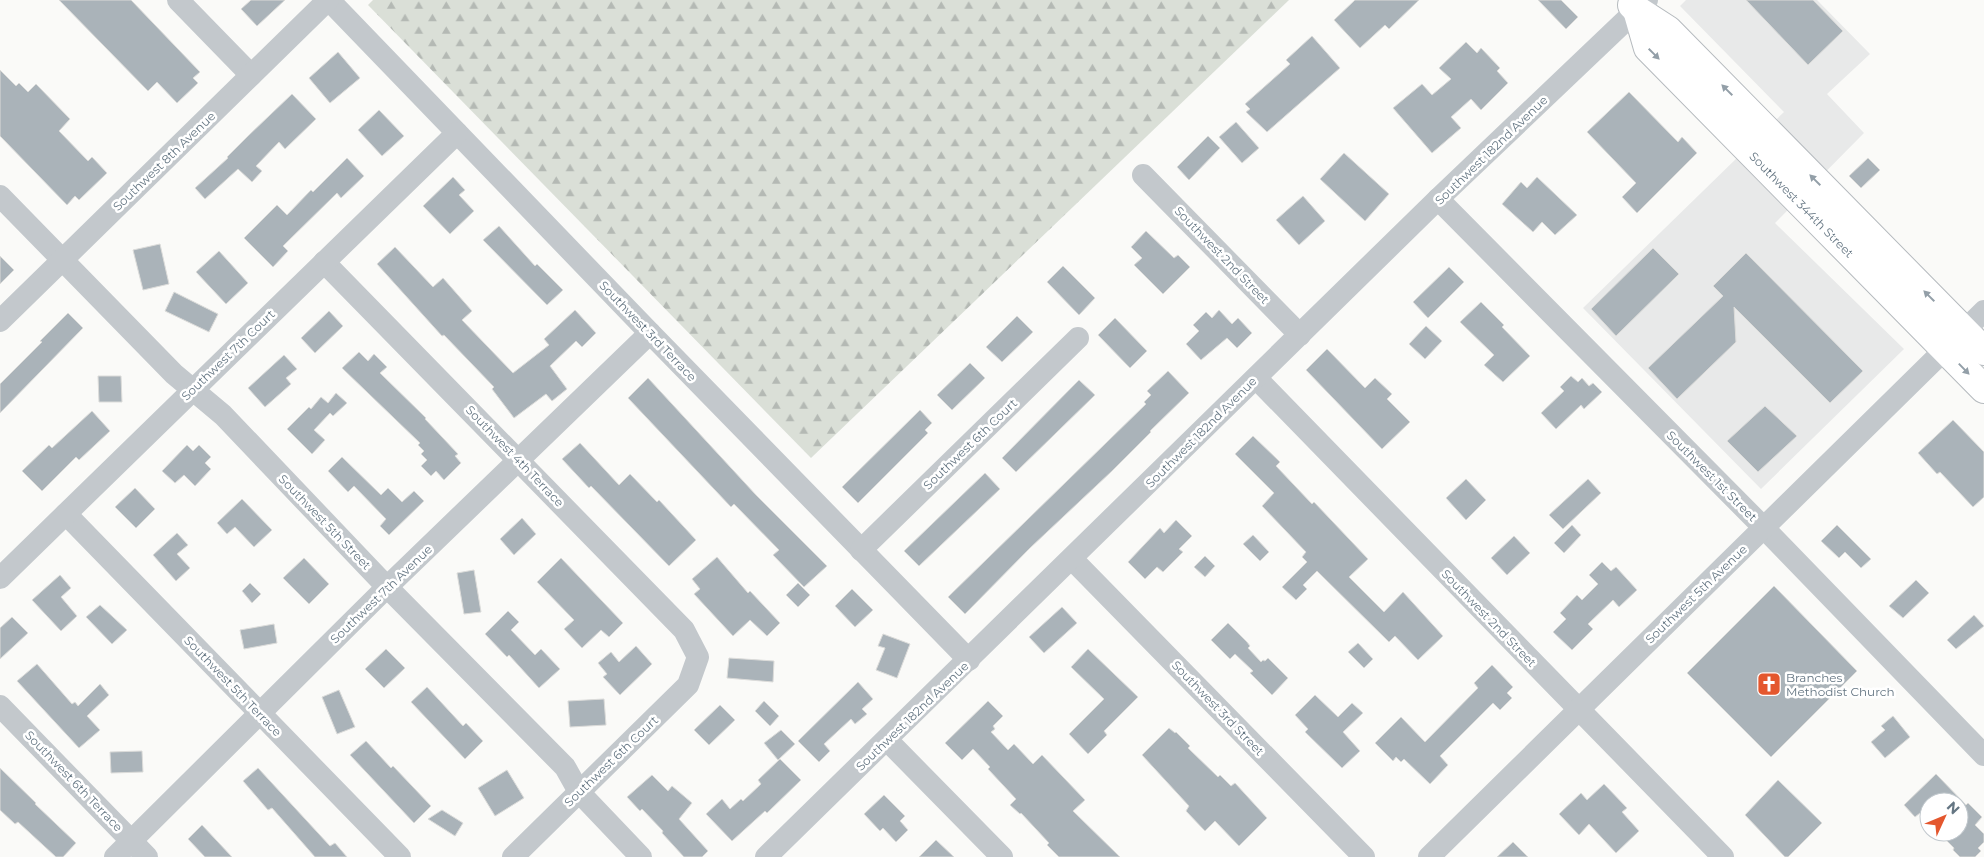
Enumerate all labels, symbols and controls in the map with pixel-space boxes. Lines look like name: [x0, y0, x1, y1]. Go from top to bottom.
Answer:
one-way arrow: [1648, 48, 1660, 60]
one-way arrow: [1722, 85, 1734, 97]
street label: Southwest 182nd Avenue: [1432, 92, 1550, 208]
street label: Southwest 8th Avenue: [110, 108, 218, 214]
street label: Southwest 344th Street: [1747, 148, 1857, 260]
one-way arrow: [1810, 174, 1822, 186]
street label: Southwest 2nd Street: [1172, 203, 1273, 307]
street label: Southwest 3rd Terrace: [596, 278, 700, 384]
one-way arrow: [1924, 290, 1936, 302]
street label: Southwest 7th Court: [178, 306, 278, 403]
one-way arrow: [1958, 363, 1970, 375]
street label: Southwest 182nd Avenue: [1142, 373, 1260, 491]
street label: Southwest 6th Court: [920, 395, 1020, 493]
street label: Southwest 4th Terrace: [463, 402, 567, 510]
street label: Southwest 1st Street: [1664, 428, 1760, 524]
street label: Southwest 5th Street: [276, 471, 374, 573]
street label: Southwest 7th Avenue: [327, 541, 435, 647]
street label: Southwest 5th Avenue: [1642, 542, 1750, 646]
street label: Southwest 2nd Street: [1439, 566, 1540, 670]
street label: Southwest 5th Terrace: [181, 633, 285, 739]
street label: Southwest 3rd Street: [1169, 657, 1267, 759]
street label: Southwest 182nd Avenue: [853, 658, 971, 774]
place label: Branches Methodist Church: [1786, 670, 1895, 699]
church icon: Branches Methodist Church: [1756, 671, 1782, 697]
street label: Southwest 6th Court: [561, 712, 661, 810]
street label: Southwest 6th Terrace: [22, 727, 126, 835]
north arrow: [1919, 792, 1969, 842]
text: N: [1943, 798, 1964, 818]

